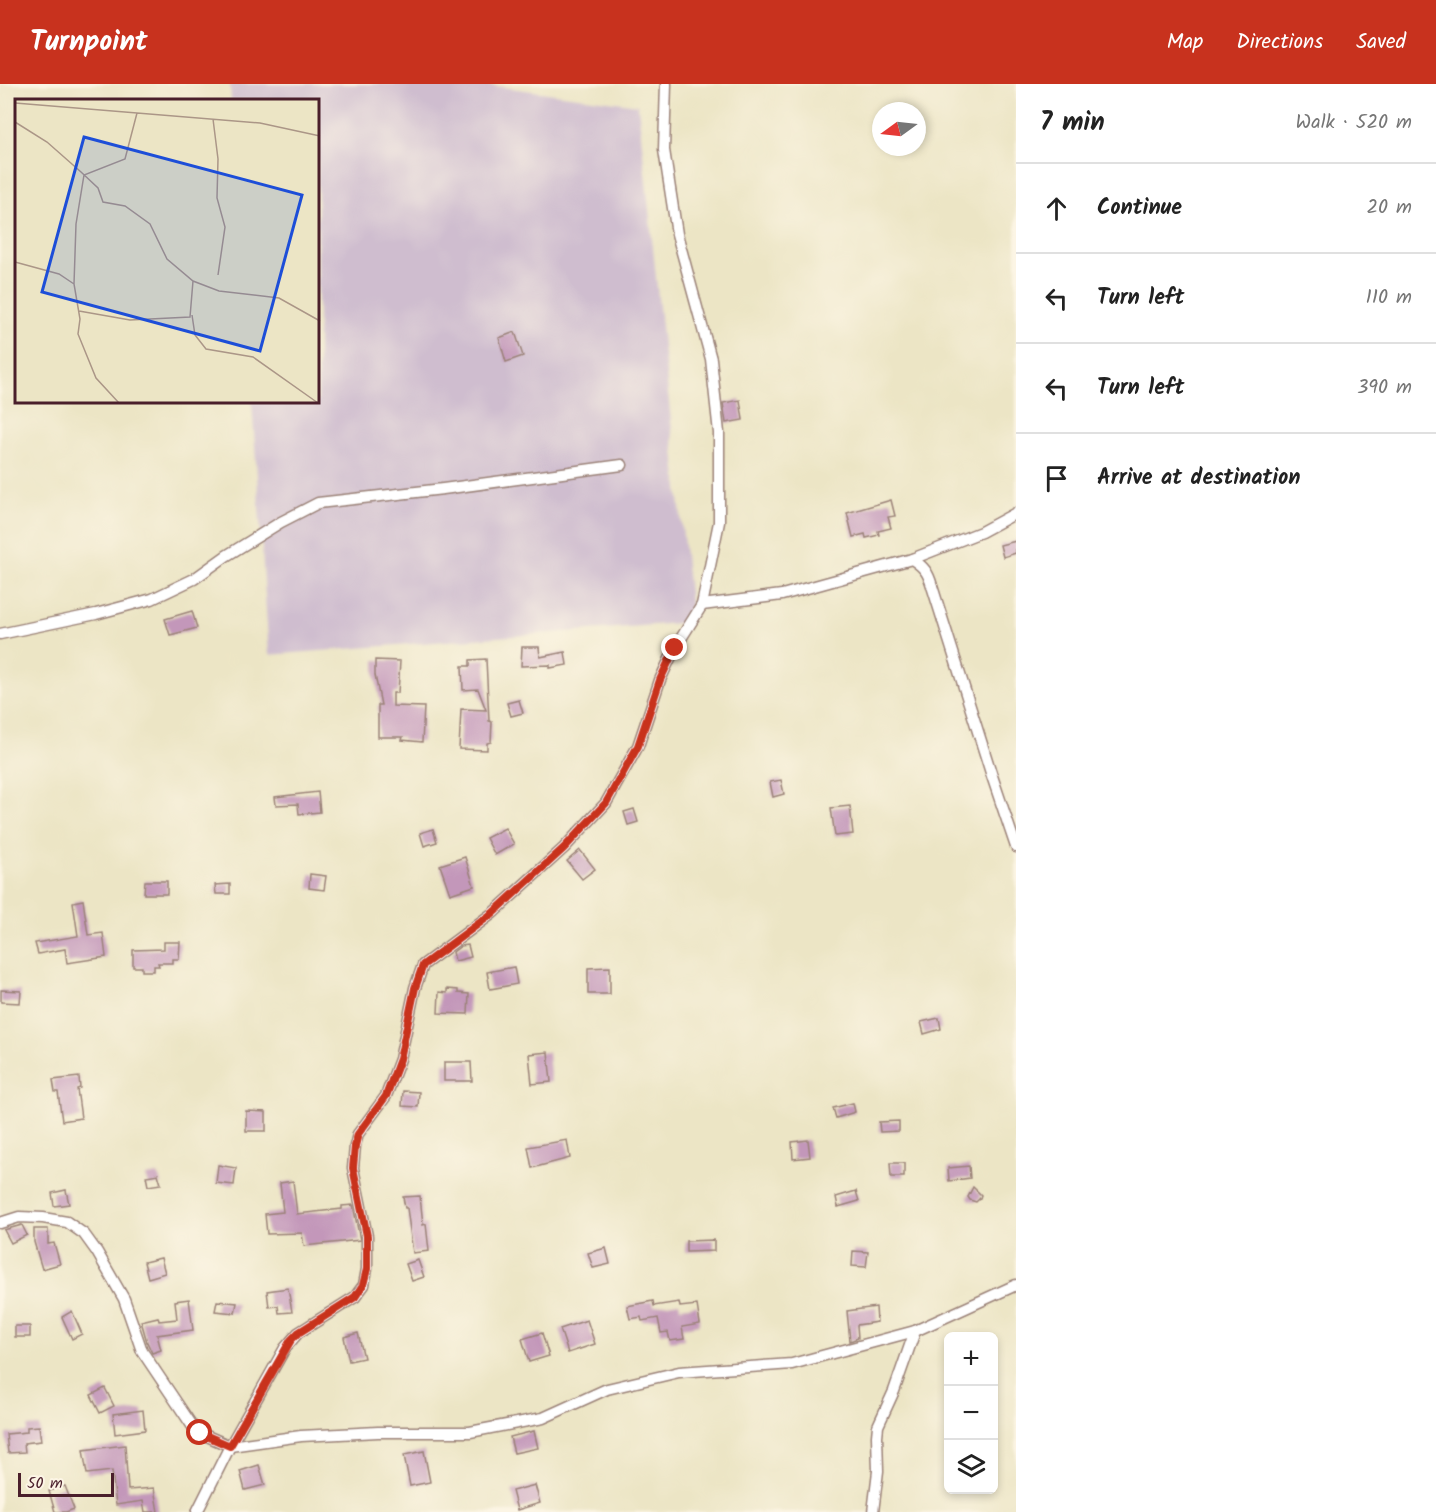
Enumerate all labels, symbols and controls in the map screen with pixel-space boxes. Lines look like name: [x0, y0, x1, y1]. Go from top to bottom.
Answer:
text: Turnpoint: [30, 20, 148, 65]
text: Map: [1167, 26, 1203, 59]
text: Directions: [1236, 26, 1323, 59]
text: Saved: [1356, 26, 1406, 59]
inset map: [15, 99, 320, 404]
north arrow: [872, 102, 926, 156]
text: 7 min: [1040, 102, 1105, 144]
text: Walk · 520 m: [1296, 107, 1412, 139]
text: Continue: [1097, 191, 1182, 226]
icon: ahead: [1040, 192, 1073, 225]
text: 20 m: [1366, 192, 1412, 224]
text: Turn left: [1097, 281, 1184, 316]
icon: left: [1040, 282, 1073, 315]
text: 110 m: [1366, 282, 1412, 314]
text: Turn left: [1097, 371, 1184, 406]
icon: left: [1040, 372, 1073, 405]
text: 390 m: [1357, 372, 1412, 404]
text: Arrive at destination: [1097, 461, 1300, 496]
icon: arrive: [1040, 462, 1073, 495]
route end: [661, 634, 687, 660]
map controls: [944, 1332, 998, 1494]
button: +: [944, 1332, 998, 1386]
button: −: [944, 1386, 998, 1440]
route start: [186, 1419, 212, 1445]
button: layers: [944, 1440, 998, 1494]
scale bar: [18, 1470, 114, 1498]
text: 50 m: [27, 1471, 63, 1496]

